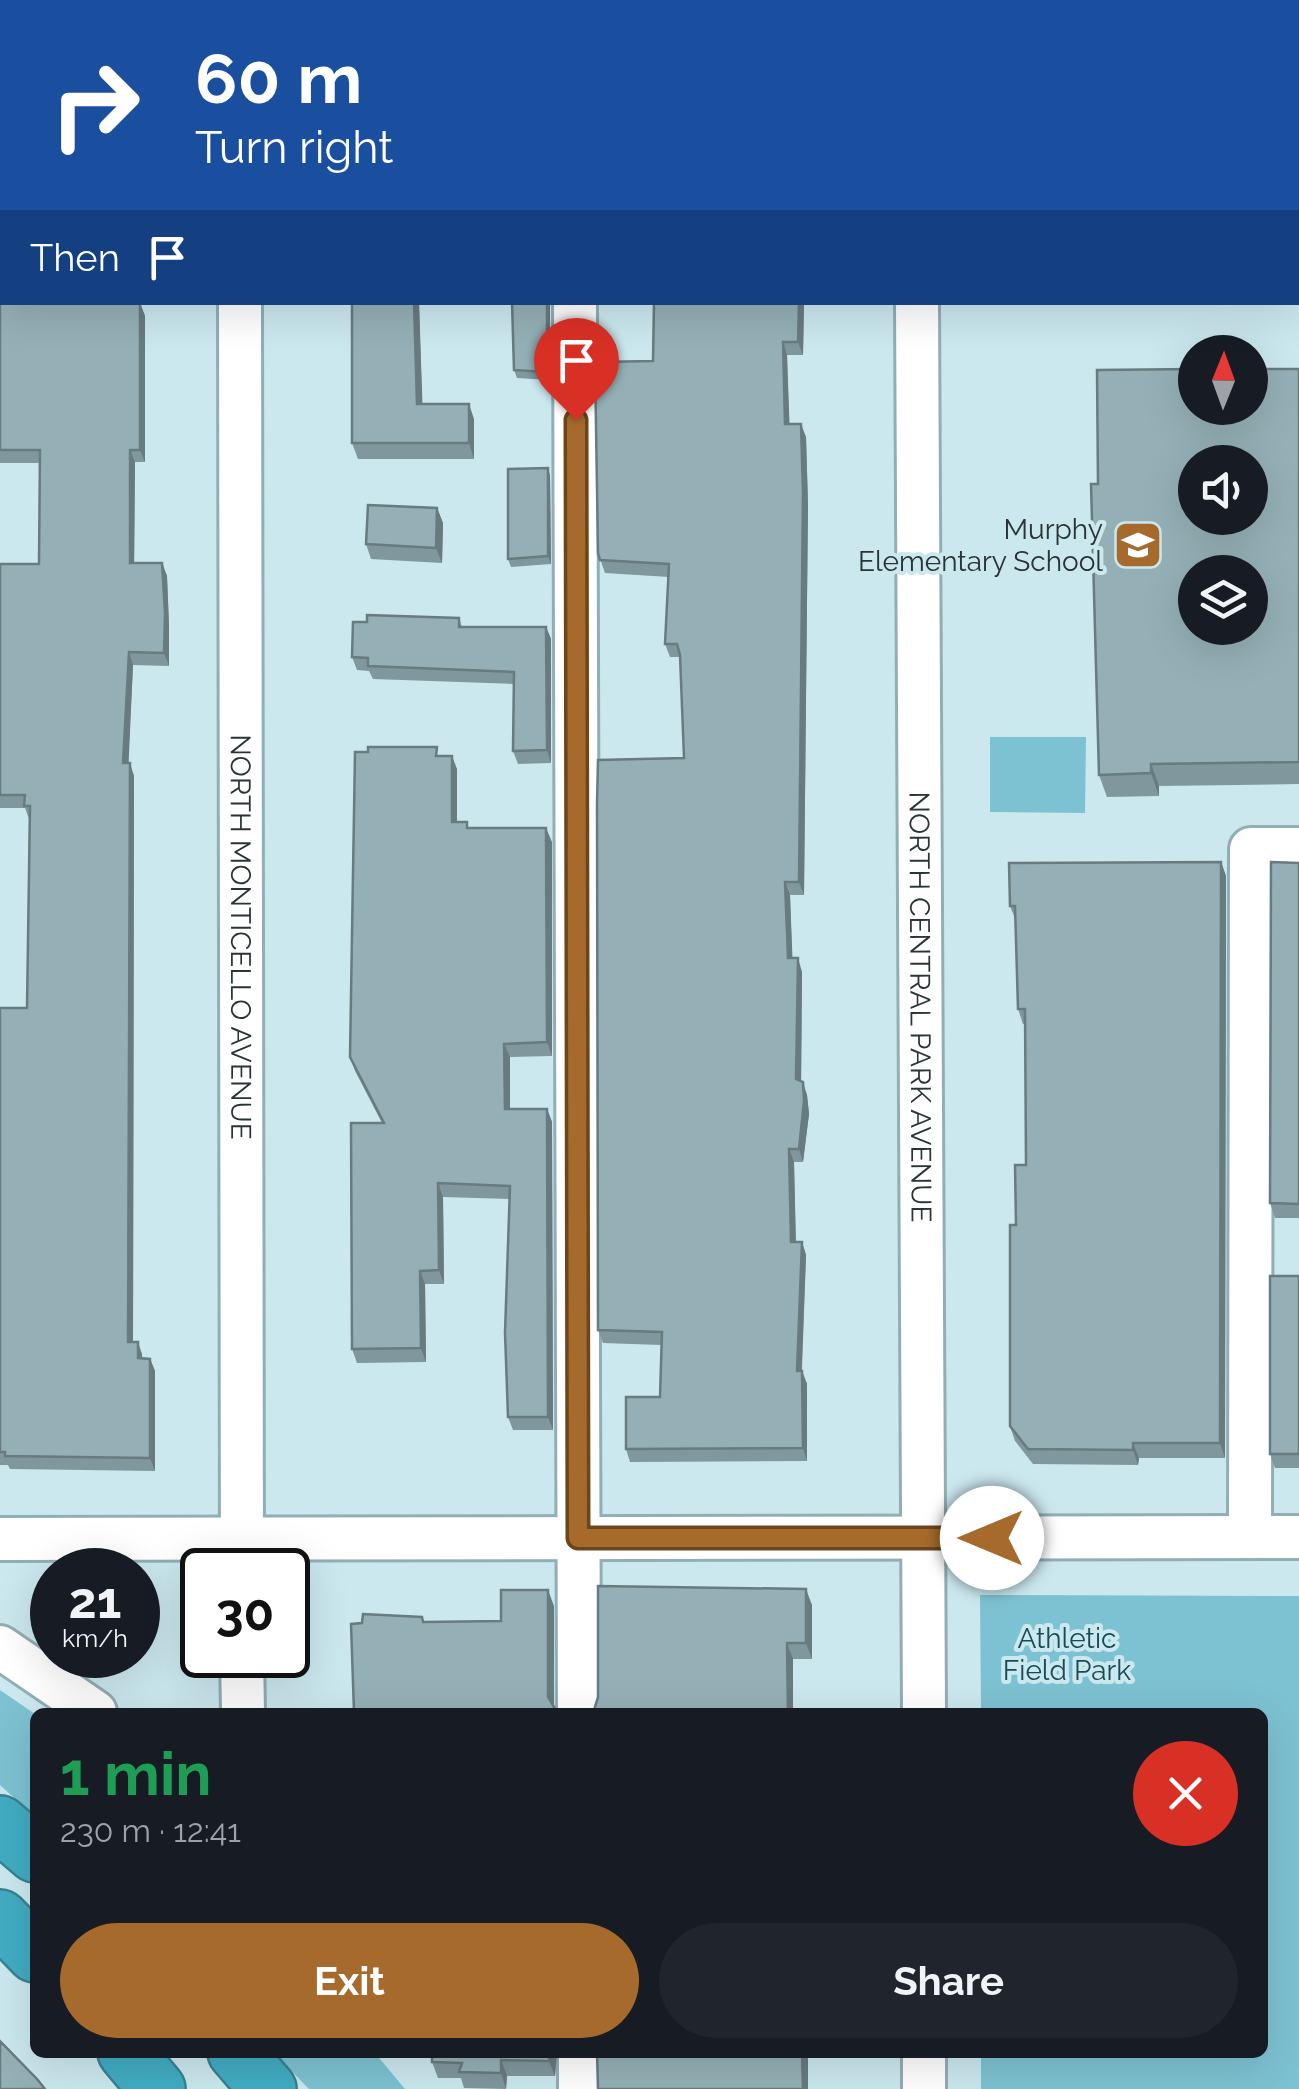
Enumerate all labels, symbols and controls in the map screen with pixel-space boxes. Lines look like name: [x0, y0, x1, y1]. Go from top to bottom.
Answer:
text: 60 m: [195, 37, 362, 119]
icon: right: [30, 40, 160, 170]
text: Turn right: [195, 121, 393, 174]
icon: arrive: [140, 230, 195, 285]
text: Then: [30, 235, 120, 280]
pin: [534, 318, 619, 421]
icon: arrive: [549, 333, 604, 388]
north arrow: [1178, 335, 1268, 425]
map controls: [1178, 335, 1268, 645]
button: sound: [1178, 445, 1268, 535]
place label: Murphy Elementary School: [858, 513, 1103, 578]
school or university icon: Murphy Elementary School: [1112, 519, 1164, 571]
button: layers: [1178, 555, 1268, 645]
street label: NORTH MONTICELLO AVENUE: [224, 734, 257, 1140]
street label: NORTH CENTRAL PARK AVENUE: [902, 791, 938, 1223]
position arrow: [940, 1486, 1044, 1590]
speed limit sign: 30: [180, 1548, 310, 1678]
text: 21: [69, 1571, 121, 1630]
park label: Athletic Field Park: [1003, 1622, 1131, 1687]
text: km/h: [62, 1623, 128, 1653]
text: 1 min: [60, 1739, 211, 1809]
button: close: [1133, 1741, 1238, 1846]
text: 230 m · 12:41: [60, 1812, 241, 1849]
button: Exit: [60, 1923, 639, 2038]
button: Share: [659, 1923, 1238, 2038]

